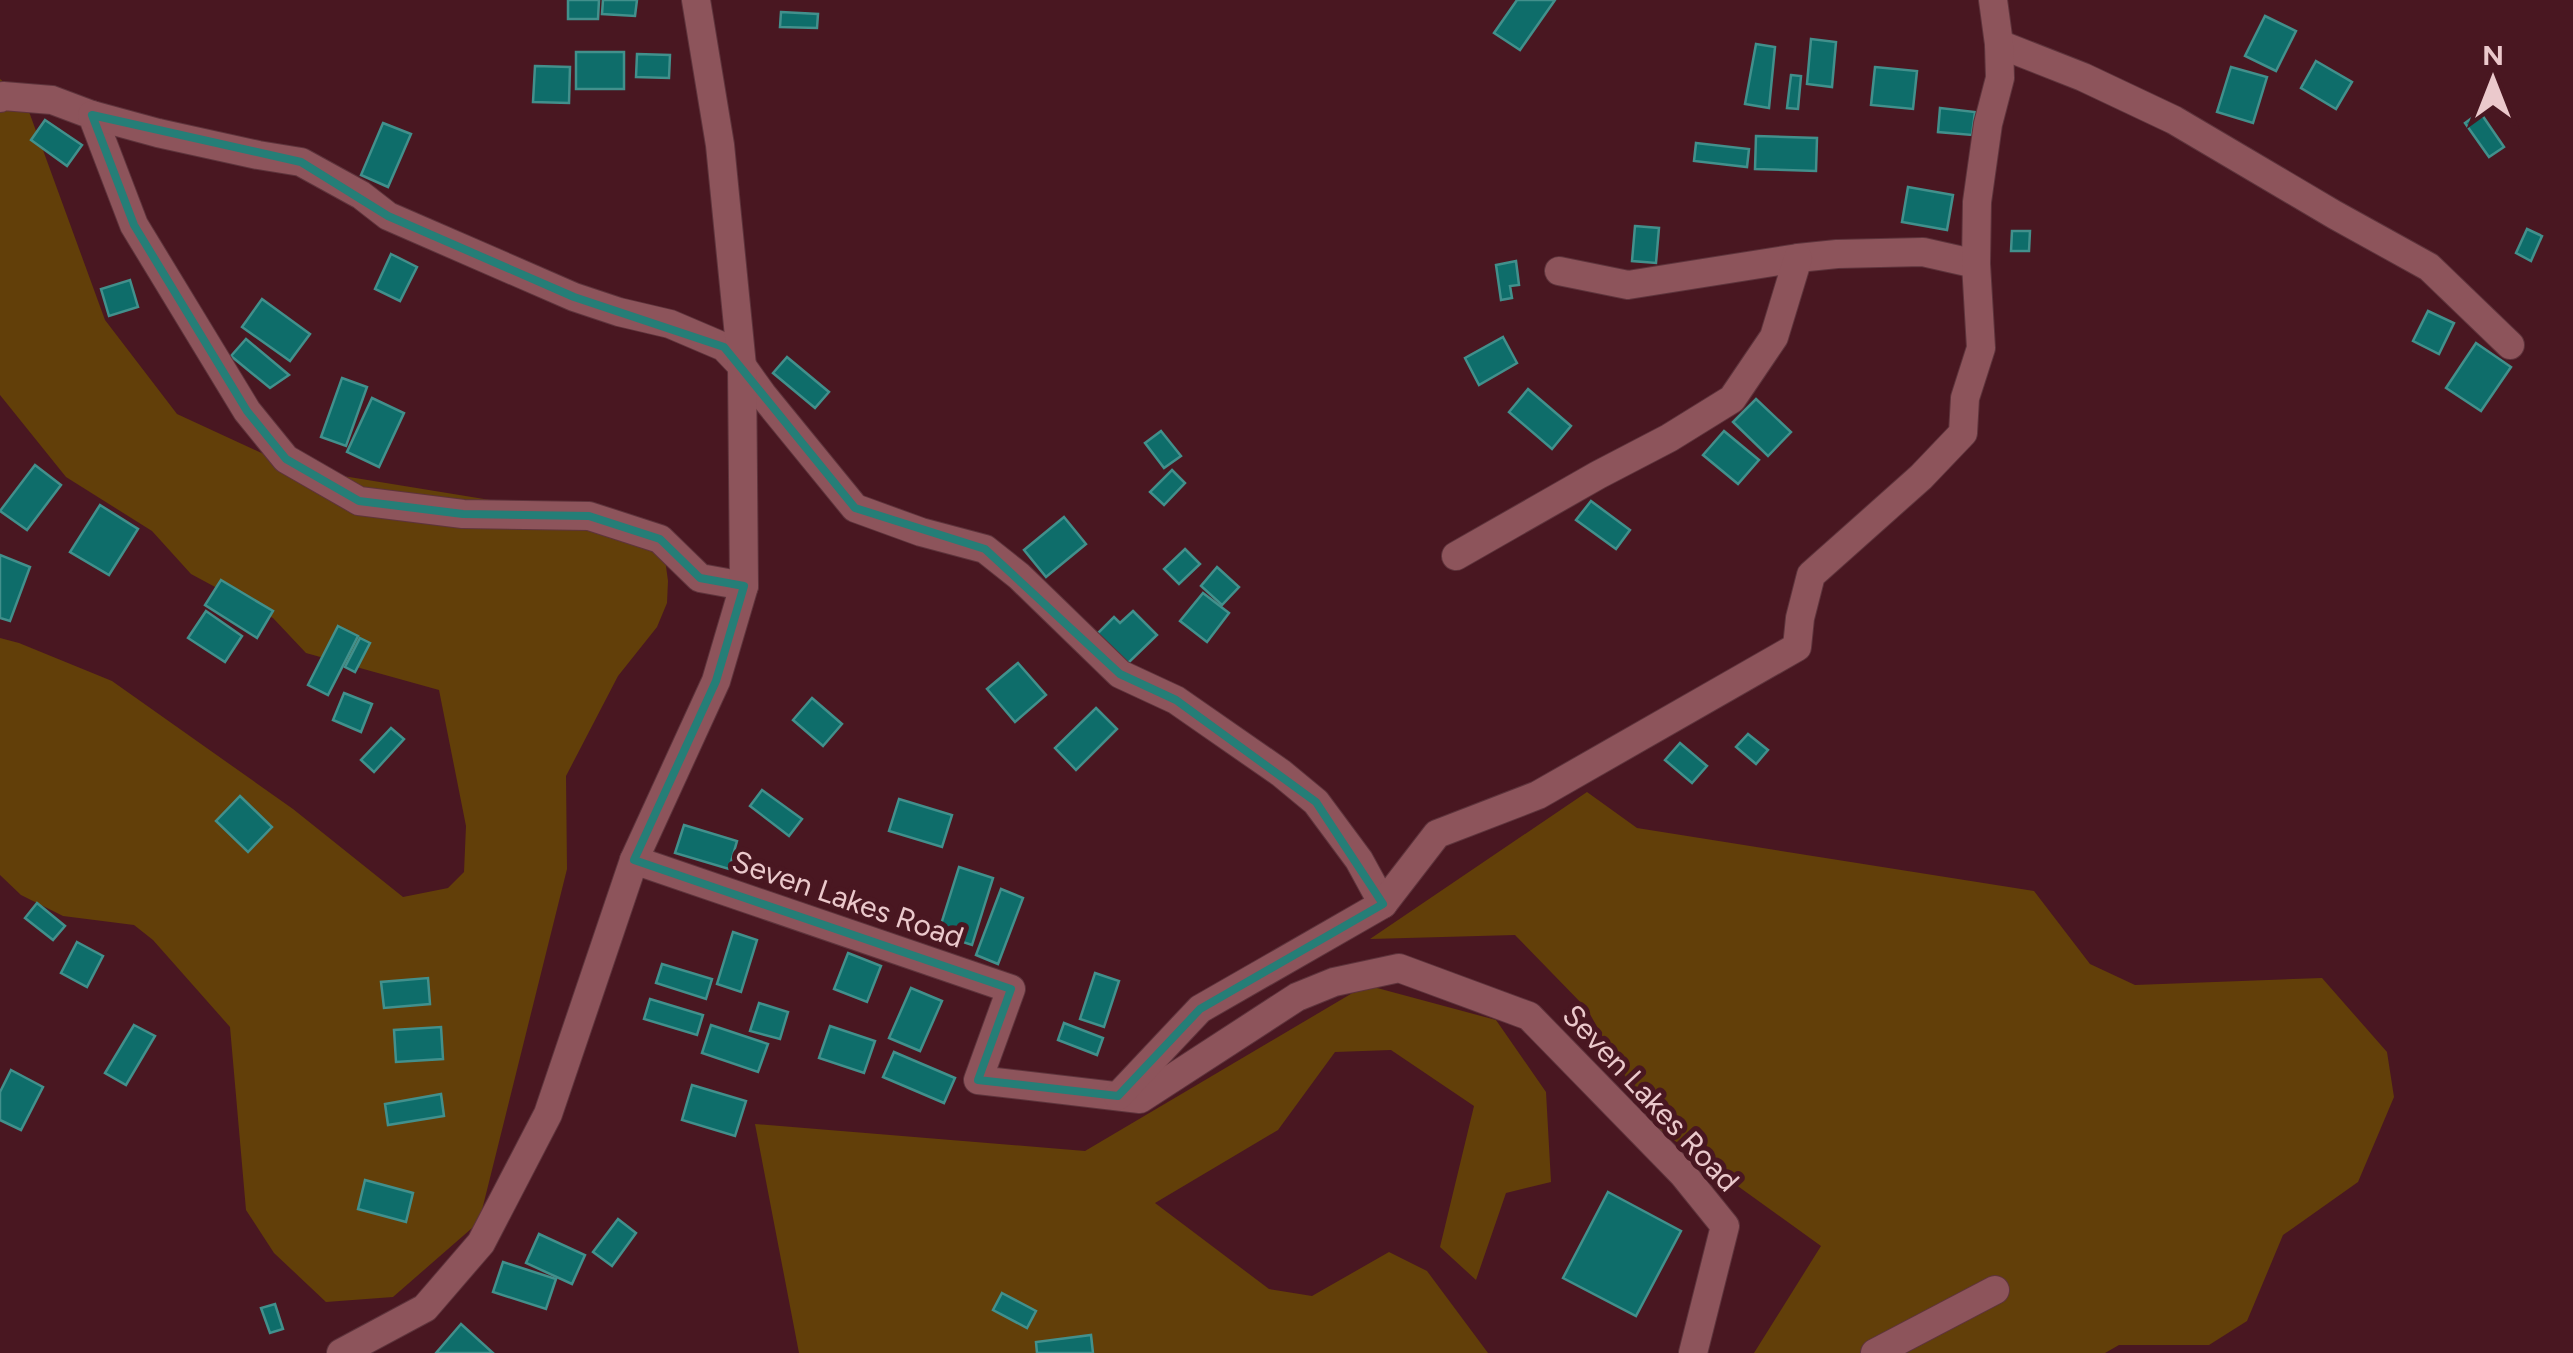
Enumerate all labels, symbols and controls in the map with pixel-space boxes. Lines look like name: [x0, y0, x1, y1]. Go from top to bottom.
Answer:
north arrow: [2443, 30, 2543, 130]
text: N: [2482, 38, 2504, 72]
street label: Seven Lakes Road: [728, 842, 968, 956]
street label: Seven Lakes Road: [1555, 997, 1747, 1199]

